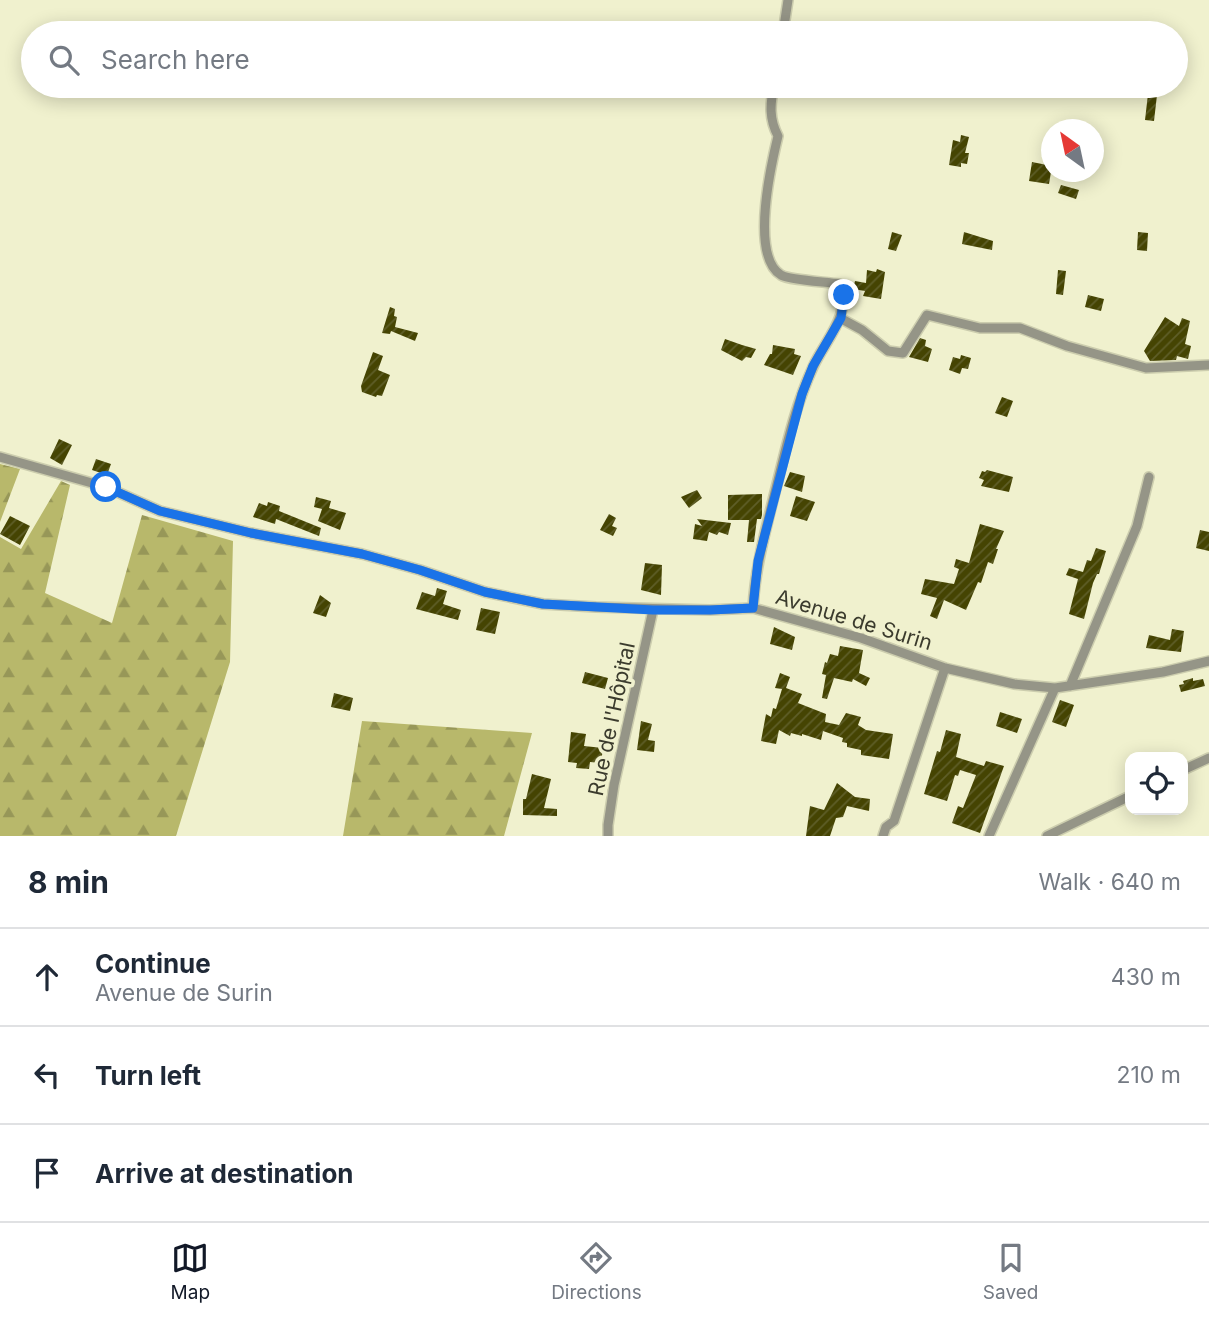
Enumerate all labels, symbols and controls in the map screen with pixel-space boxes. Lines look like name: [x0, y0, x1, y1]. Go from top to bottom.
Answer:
search box: [21, 21, 1188, 98]
icon: search: [45, 41, 83, 79]
text: Search here: [101, 44, 250, 75]
north arrow: [1041, 119, 1104, 182]
route end: [828, 279, 859, 310]
route start: [90, 471, 121, 502]
street label: Avenue de Surin: [773, 584, 935, 655]
street label: Rue de l'Hôpital: [583, 640, 640, 798]
map controls: [1125, 752, 1188, 815]
button: locate: [1125, 752, 1188, 815]
text: 8 min: [28, 864, 109, 900]
text: Walk · 640 m: [1039, 868, 1181, 896]
text: Continue: [95, 948, 211, 979]
icon: ahead: [28, 958, 66, 996]
text: 430 m: [1111, 963, 1181, 991]
text: Avenue de Surin: [95, 979, 273, 1007]
icon: left: [28, 1056, 66, 1094]
text: Turn left: [95, 1060, 201, 1091]
text: 210 m: [1116, 1061, 1181, 1089]
icon: arrive: [28, 1154, 66, 1192]
text: Arrive at destination: [95, 1158, 354, 1189]
tab: Map: [171, 1239, 210, 1304]
tab: Directions: [551, 1239, 642, 1304]
tab: Saved: [983, 1239, 1038, 1304]

